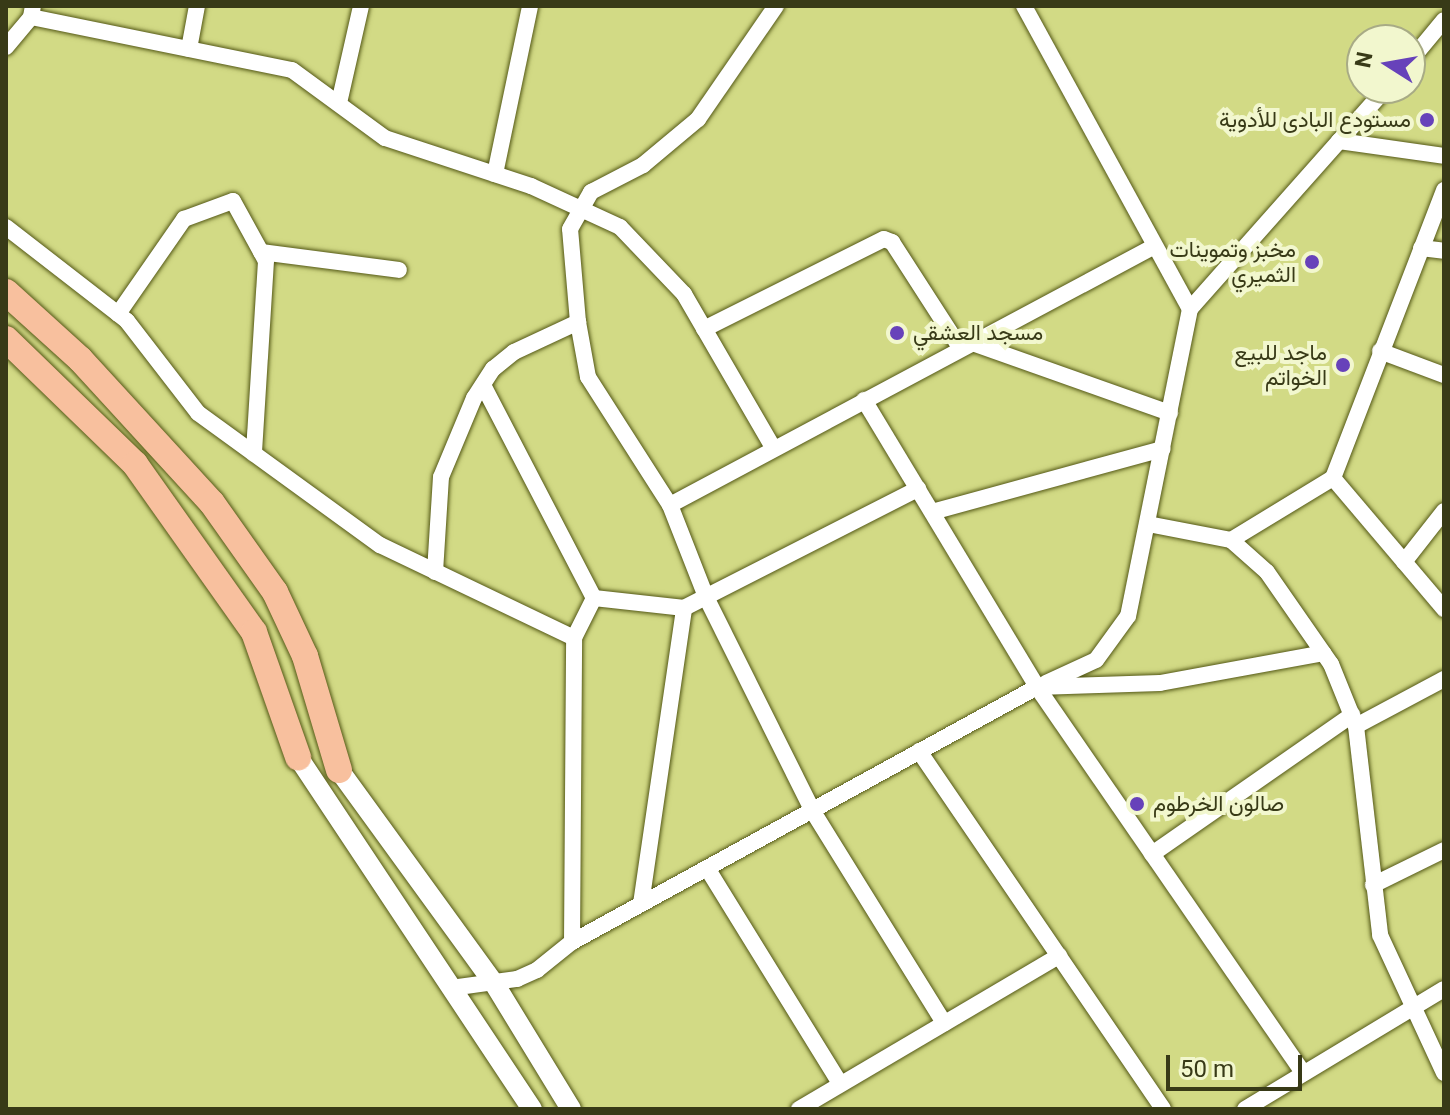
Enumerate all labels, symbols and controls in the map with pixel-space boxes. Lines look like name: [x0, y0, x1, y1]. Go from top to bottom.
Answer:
north arrow: [1346, 24, 1426, 104]
text: N: [1350, 50, 1378, 70]
place label: مستودع البادى للأدوية: [1219, 107, 1411, 133]
marker: مستودع البادى للأدوية: [1418, 111, 1436, 129]
place label: مخبز وتموينات الثميري: [1170, 236, 1296, 288]
marker: مخبز وتموينات الثميري: [1303, 253, 1321, 271]
place label: مسجد العشقي: [913, 320, 1043, 346]
marker: مسجد العشقي: [888, 324, 906, 342]
place label: ماجد للبيع الخواتم: [1234, 339, 1327, 390]
marker: ماجد للبيع الخواتم: [1334, 356, 1352, 374]
place label: صالون الخرطوم: [1153, 791, 1284, 817]
marker: صالون الخرطوم: [1128, 795, 1146, 813]
scale bar: [1170, 1039, 1306, 1089]
text: 50 m: [1180, 1055, 1234, 1083]

